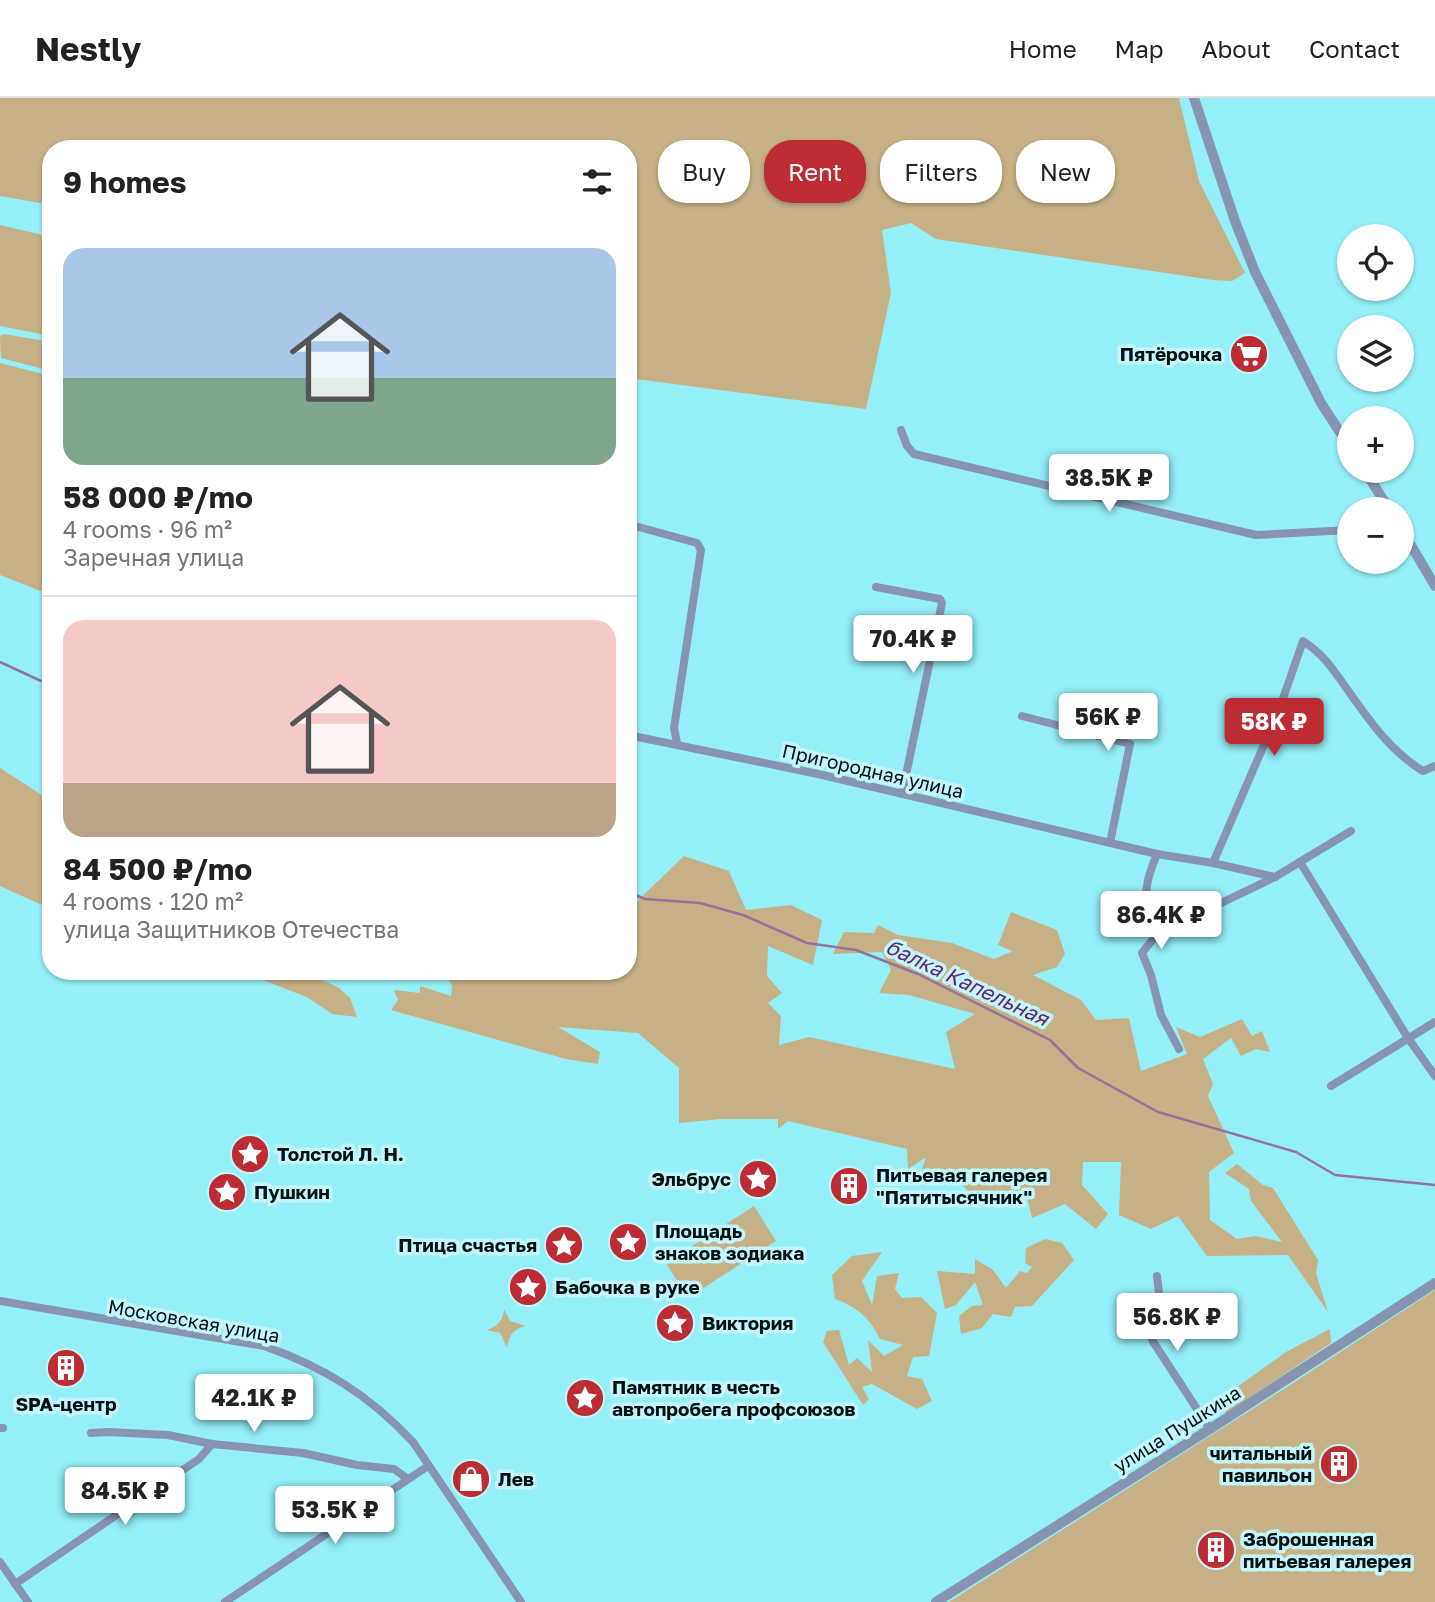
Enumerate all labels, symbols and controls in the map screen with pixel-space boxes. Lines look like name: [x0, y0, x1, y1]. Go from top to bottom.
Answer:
text: Nestly: [35, 29, 141, 68]
text: Home: [1009, 34, 1077, 63]
text: Map: [1115, 34, 1164, 63]
text: About: [1202, 34, 1271, 63]
text: Contact: [1309, 34, 1400, 63]
chip: Buy: [658, 140, 750, 203]
chip: Rent: [764, 140, 866, 203]
chip: Filters: [880, 140, 1002, 203]
chip: New: [1016, 140, 1115, 203]
icon: filters: [578, 163, 616, 201]
text: 9 homes: [63, 164, 186, 200]
map controls: [1337, 224, 1414, 574]
button: locate: [1337, 224, 1414, 301]
icon: home: [277, 294, 403, 420]
button: layers: [1337, 315, 1414, 392]
supermarket icon: Пятёрочка: [1228, 333, 1270, 375]
place label: Пятёрочка: [1120, 342, 1222, 365]
button: +: [1337, 406, 1414, 483]
pin: 38.5K ₽: [1044, 454, 1174, 514]
text: 38.5K ₽: [1065, 463, 1153, 491]
text: 58 000 ₽/mo: [63, 479, 253, 515]
button: −: [1337, 497, 1414, 574]
text: 4 rooms · 96 m²: [63, 515, 232, 543]
text: Заречная улица: [63, 543, 244, 571]
pin: 70.4K ₽: [848, 616, 978, 675]
text: 70.4K ₽: [869, 624, 957, 652]
icon: home: [277, 666, 403, 792]
pin: 56K ₽: [1059, 694, 1157, 753]
pin: 58K ₽: [1225, 698, 1323, 758]
text: 56K ₽: [1075, 702, 1141, 730]
text: 58K ₽: [1241, 707, 1307, 735]
street label: Пригородная улица: [780, 738, 966, 803]
text: 84 500 ₽/mo: [63, 851, 252, 887]
text: 4 rooms · 120 m²: [63, 887, 243, 915]
pin: 86.4K ₽: [1096, 892, 1226, 951]
text: 86.4K ₽: [1116, 900, 1206, 928]
text: улица Защитников Отечества: [63, 915, 399, 943]
water label: балка Капельная: [882, 933, 1055, 1032]
place icon: Толстой Л. Н.: [229, 1133, 271, 1175]
place label: Толстой Л. Н.: [277, 1142, 404, 1165]
place icon: Эльбрус: [737, 1158, 779, 1200]
place label: Питьевая галерея "Пятитысячник": [876, 1163, 1047, 1208]
building icon: Питьевая галерея "Пятитысячник": [828, 1165, 870, 1207]
place label: Эльбрус: [651, 1167, 731, 1190]
place icon: Пушкин: [206, 1171, 248, 1213]
place label: Пушкин: [254, 1180, 330, 1203]
place label: Площадь знаков зодиака: [655, 1219, 804, 1264]
place icon: Площадь знаков зодиака: [607, 1221, 649, 1263]
place icon: Птица счастья: [543, 1224, 585, 1266]
place label: Птица счастья: [398, 1233, 537, 1256]
place icon: Бабочка в руке: [507, 1266, 549, 1308]
place label: Бабочка в руке: [555, 1275, 700, 1298]
street label: Московская улица: [106, 1294, 282, 1347]
pin: 56.8K ₽: [1112, 1294, 1242, 1353]
place icon: Виктория: [654, 1302, 696, 1344]
text: 56.8K ₽: [1133, 1302, 1221, 1330]
place label: Виктория: [702, 1311, 794, 1334]
building icon: SPA-центр: [45, 1347, 87, 1389]
pin: 42.1K ₽: [189, 1374, 319, 1434]
place label: Памятник в честь автопробега профсоюзов: [612, 1375, 856, 1420]
place icon: Памятник в честь автопробега профсоюзов: [564, 1377, 606, 1419]
street label: улица Пушкина: [1109, 1380, 1245, 1477]
text: 42.1K ₽: [211, 1383, 297, 1411]
place label: SPA-центр: [15, 1392, 117, 1415]
place label: читальный павильон: [1210, 1441, 1312, 1486]
building icon: читальный павильон: [1318, 1443, 1360, 1485]
shop icon: Лев: [450, 1458, 492, 1500]
place label: Лев: [498, 1467, 534, 1490]
pin: 84.5K ₽: [60, 1468, 190, 1527]
text: 84.5K ₽: [81, 1476, 169, 1504]
pin: 53.5K ₽: [270, 1486, 400, 1546]
text: 53.5K ₽: [291, 1495, 379, 1523]
place label: Заброшенная питьевая галерея: [1243, 1527, 1411, 1572]
building icon: Заброшенная питьевая галерея: [1195, 1529, 1237, 1571]

